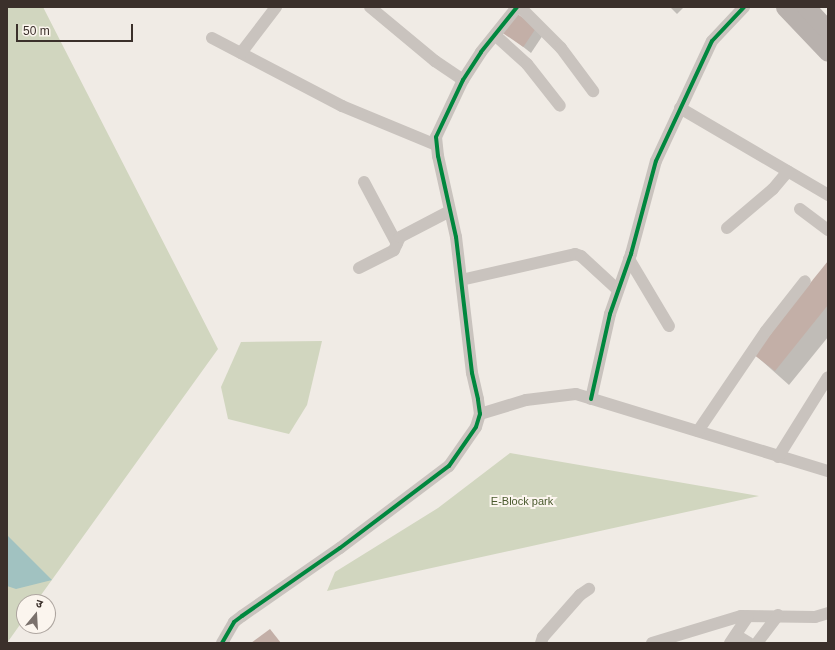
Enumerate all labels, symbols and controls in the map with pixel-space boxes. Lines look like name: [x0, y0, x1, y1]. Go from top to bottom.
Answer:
scale bar: [18, 16, 135, 42]
text: 50 m: [23, 24, 50, 38]
park label: E-Block park: [491, 494, 553, 508]
north arrow: [16, 594, 56, 634]
text: उ: [34, 597, 44, 610]

